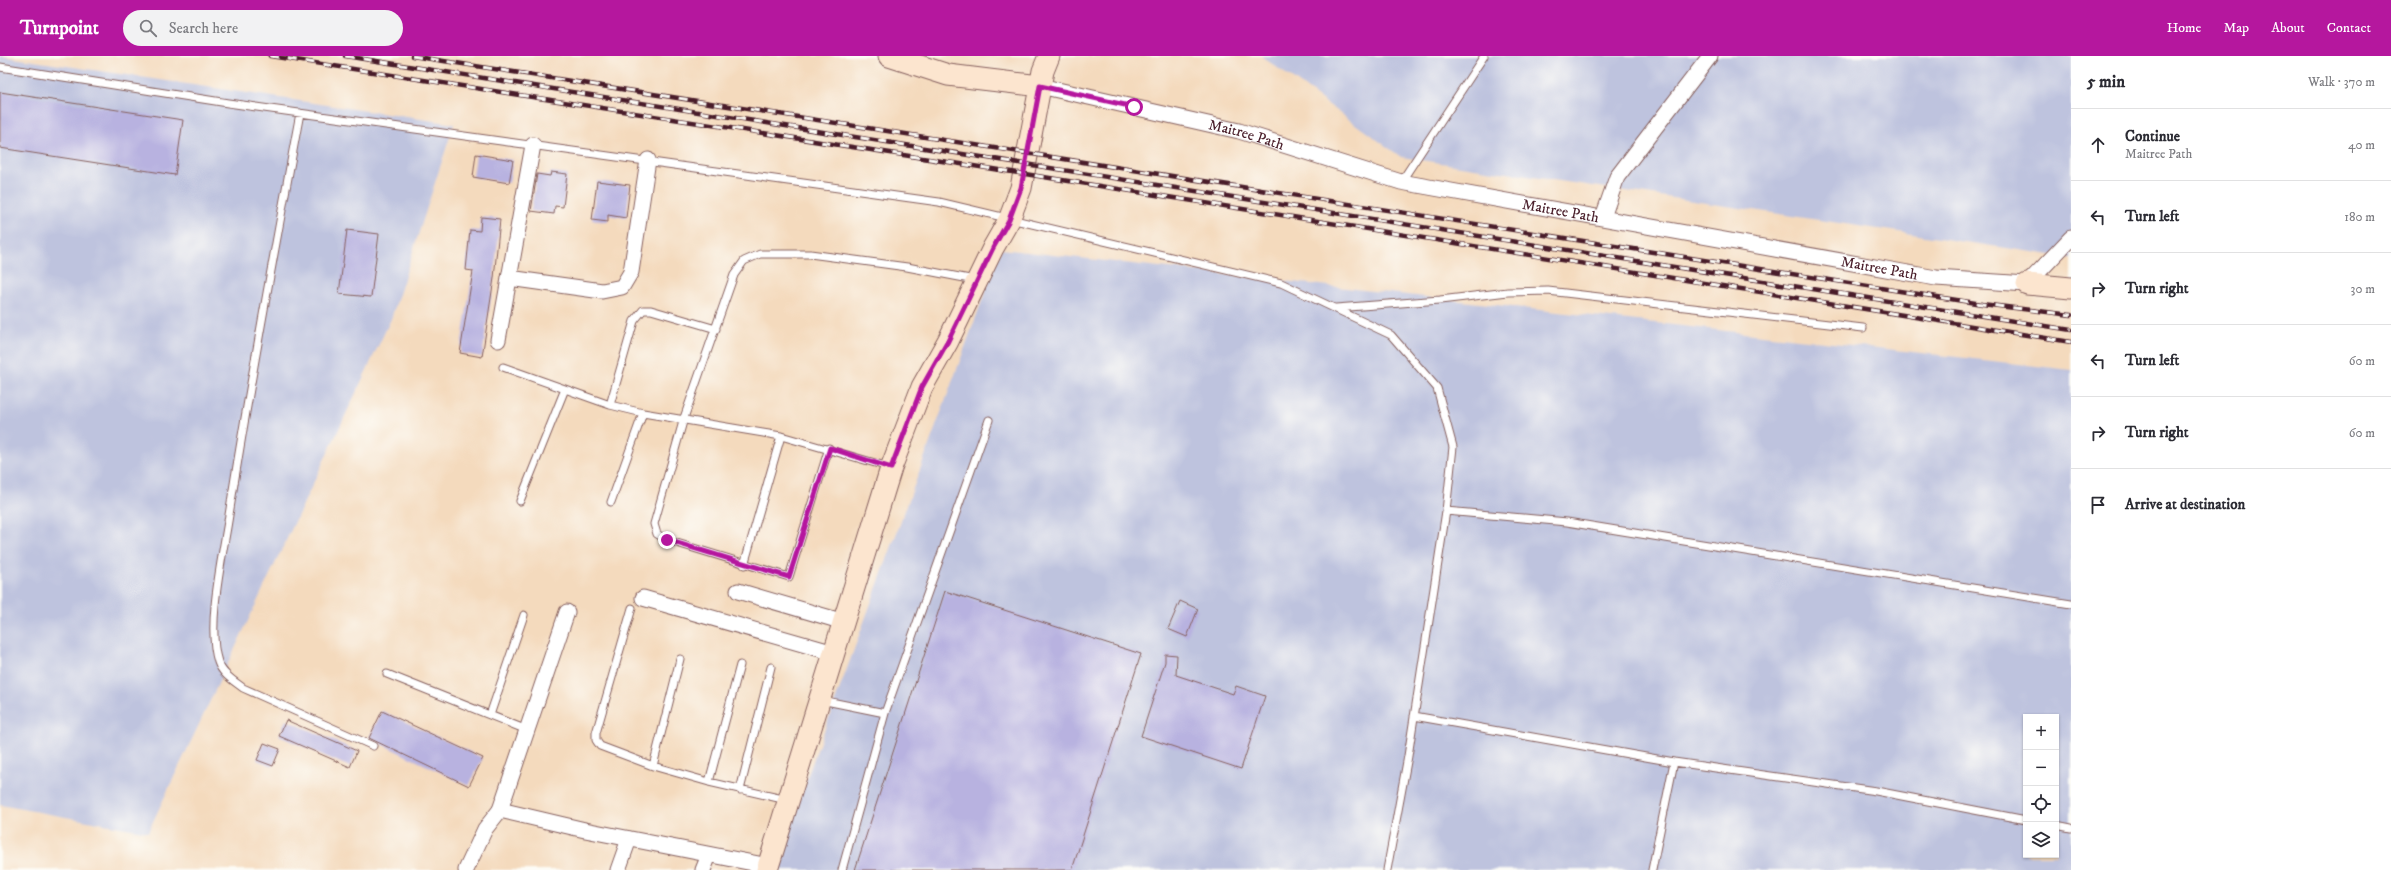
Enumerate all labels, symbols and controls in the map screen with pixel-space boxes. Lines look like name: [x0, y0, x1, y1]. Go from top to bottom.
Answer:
search box: [123, 10, 403, 46]
text: Turnpoint: [20, 17, 99, 40]
icon: search: [137, 17, 159, 39]
text: Search here: [169, 19, 238, 38]
text: Home: [2167, 19, 2201, 37]
text: Map: [2223, 19, 2249, 37]
text: About: [2271, 19, 2305, 37]
text: Contact: [2327, 19, 2371, 37]
text: 5 min: [2087, 71, 2125, 93]
text: Walk · 370 m: [2308, 74, 2375, 90]
route start: [1125, 98, 1143, 116]
street label: Maitree Path: [1207, 115, 1287, 154]
text: Continue: [2125, 127, 2180, 146]
icon: ahead: [2087, 134, 2109, 156]
text: 40 m: [2348, 137, 2375, 153]
text: Maitree Path: [2125, 146, 2192, 162]
street label: Maitree Path: [1521, 194, 1601, 227]
icon: left: [2087, 206, 2109, 228]
text: Turn left: [2125, 207, 2179, 226]
text: 180 m: [2344, 209, 2375, 225]
street label: Maitree Path: [1840, 252, 1920, 284]
icon: right: [2087, 278, 2109, 300]
text: Turn right: [2125, 279, 2188, 298]
text: 30 m: [2351, 281, 2375, 297]
icon: left: [2087, 350, 2109, 372]
text: Turn left: [2125, 351, 2179, 370]
text: 60 m: [2349, 353, 2375, 369]
icon: right: [2087, 422, 2109, 444]
text: Turn right: [2125, 423, 2188, 442]
text: 60 m: [2349, 425, 2375, 441]
icon: arrive: [2087, 494, 2109, 516]
text: Arrive at destination: [2125, 495, 2245, 514]
route end: [658, 531, 676, 549]
map controls: [2023, 714, 2059, 858]
button: +: [2023, 714, 2059, 750]
button: −: [2023, 750, 2059, 786]
button: locate: [2023, 786, 2059, 822]
button: layers: [2023, 822, 2059, 858]

